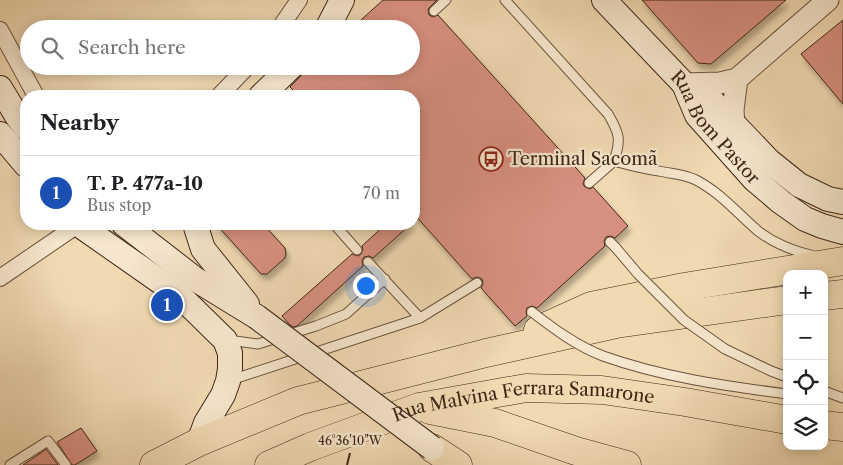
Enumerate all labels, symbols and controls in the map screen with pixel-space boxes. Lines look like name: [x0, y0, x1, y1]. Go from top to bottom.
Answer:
search box: [20, 20, 420, 75]
icon: search: [38, 34, 66, 62]
text: Search here: [78, 36, 186, 59]
street label: Rua Bom Pastor: [666, 66, 765, 189]
text: Nearby: [40, 110, 119, 135]
bus stop icon: Terminal Sacomã: [478, 146, 504, 172]
place label: Terminal Sacomã: [508, 148, 658, 170]
text: T. P. 477a-10: [87, 172, 203, 195]
text: 1: [52, 183, 60, 203]
text: 70 m: [363, 183, 400, 203]
text: Bus stop: [87, 195, 151, 215]
map controls: [783, 270, 828, 450]
button: +: [783, 270, 828, 315]
your location: [353, 273, 379, 299]
pin: 1: [151, 286, 183, 324]
button: −: [783, 315, 828, 360]
button: locate: [783, 360, 828, 405]
street label: Rua Malvina Ferrara Samarone: [389, 377, 656, 427]
button: layers: [783, 405, 828, 450]
text: 46°36'10"W: [318, 433, 383, 448]

